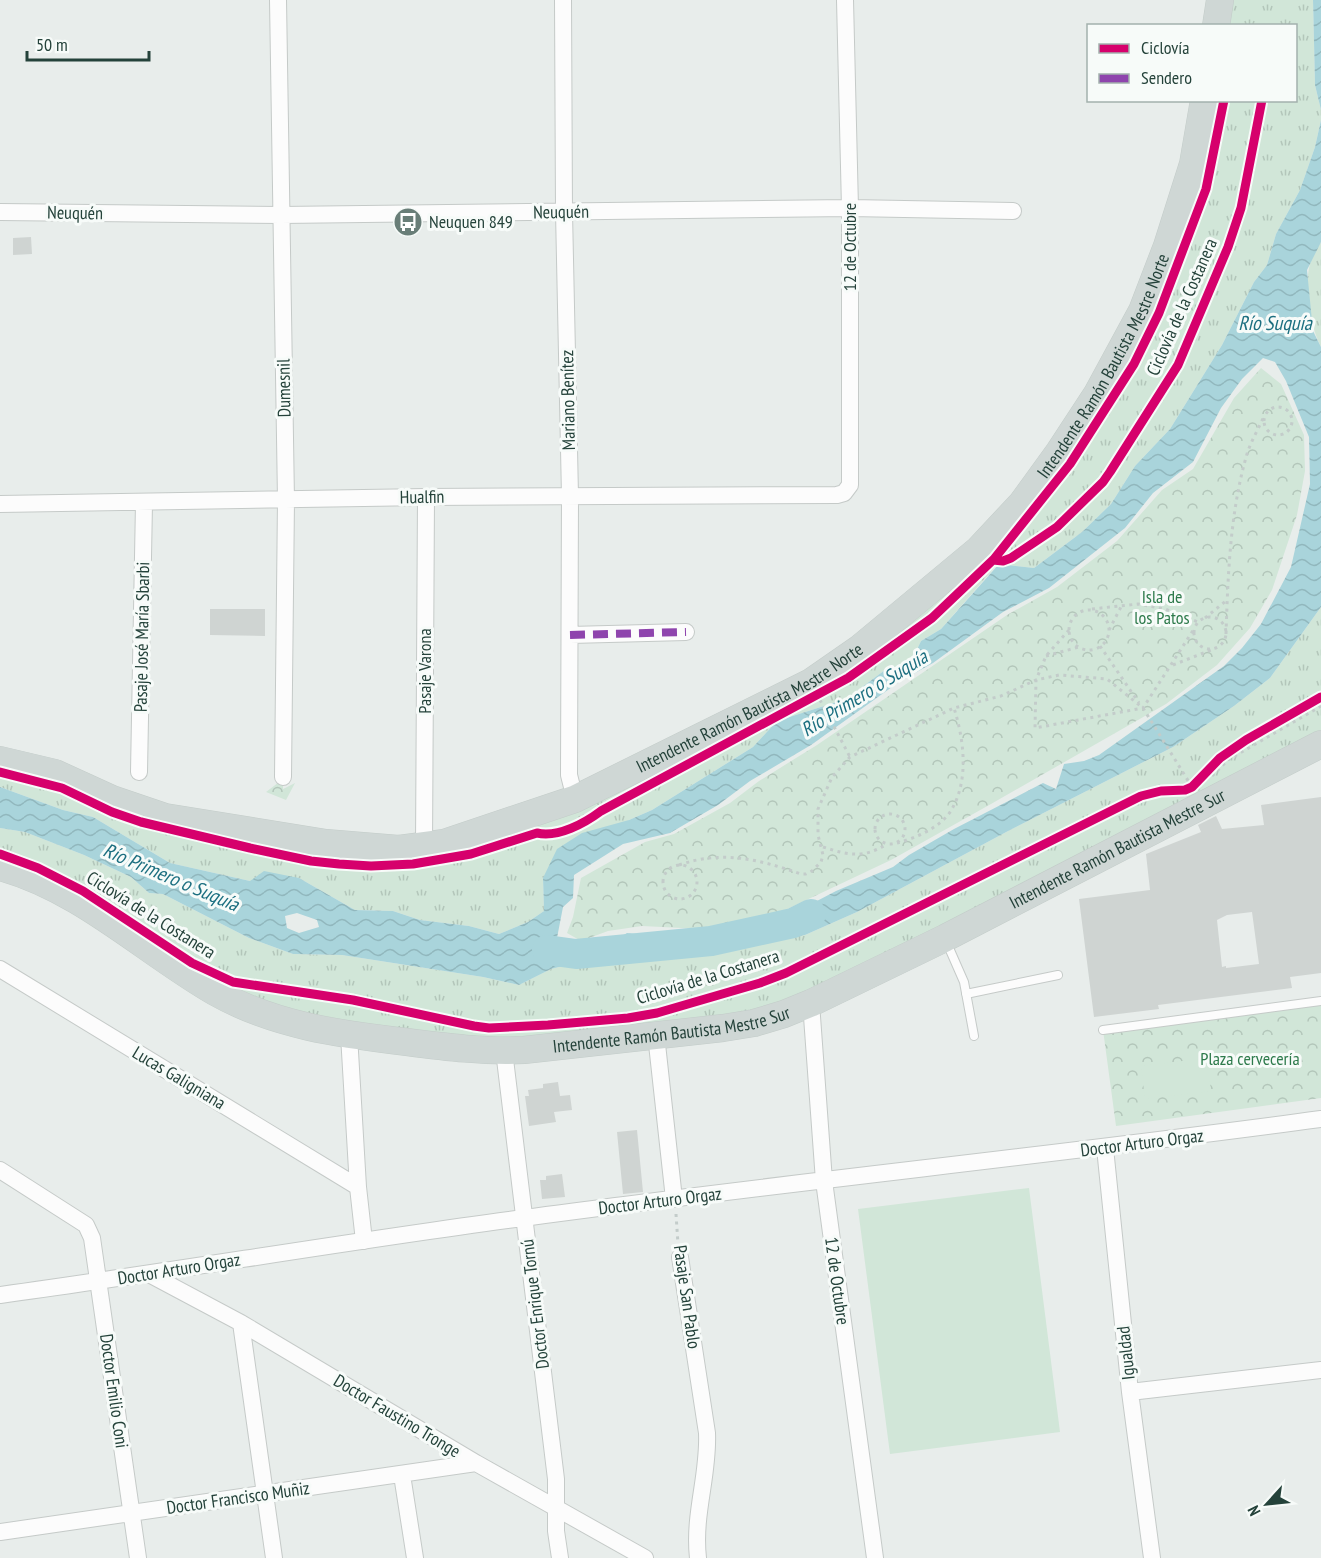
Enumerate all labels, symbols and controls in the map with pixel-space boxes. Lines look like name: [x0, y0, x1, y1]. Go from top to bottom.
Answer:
scale bar: [27, 24, 148, 62]
legend: [1087, 24, 1297, 102]
text: 50 m: [36, 33, 68, 56]
text: Ciclovía: [1141, 36, 1189, 59]
text: Sendero: [1141, 66, 1192, 89]
street label: Neuquén: [533, 200, 589, 223]
street label: Neuquén: [47, 201, 103, 224]
street label: 12 de Octubre: [838, 203, 861, 291]
bus stop icon: Neuquen 849: [392, 206, 424, 238]
place label: Neuquen 849: [429, 210, 513, 233]
street label: Ciclovía de la Costanera: [1141, 235, 1222, 379]
street label: Intendente Ramón Bautista Mestre Norte: [1032, 250, 1174, 483]
water label: Río Suquía: [1238, 310, 1313, 336]
street label: Mariano Benítez: [555, 350, 580, 450]
street label: Dumesnil: [271, 358, 296, 417]
street label: Hualfin: [399, 485, 445, 508]
street label: Pasaje José María Sbarbi: [129, 562, 154, 712]
park label: Isla de los Patos: [1134, 585, 1190, 629]
street label: Pasaje Varona: [413, 628, 436, 714]
street label: Intendente Ramón Bautista Mestre Norte: [632, 638, 867, 778]
water label: Río Primero o Suquía: [796, 643, 933, 742]
street label: Intendente Ramón Bautista Mestre Sur: [1005, 783, 1229, 914]
water label: Río Primero o Suquía: [99, 837, 244, 918]
street label: Ciclovía de la Costanera: [83, 866, 220, 963]
street label: Ciclovía de la Costanera: [634, 944, 782, 1009]
street label: Intendente Ramón Bautista Mestre Sur: [552, 1001, 794, 1058]
street label: Lucas Galigniana: [129, 1041, 230, 1114]
park label: Plaza cervecería: [1200, 1047, 1300, 1070]
street label: Doctor Arturo Orgaz: [1079, 1124, 1205, 1161]
street label: Doctor Arturo Orgaz: [597, 1182, 723, 1219]
street label: 12 de Octubre: [820, 1236, 855, 1326]
street label: Doctor Enrique Tornú: [515, 1238, 554, 1370]
street label: Pasaje San Pablo: [669, 1244, 706, 1350]
street label: Doctor Arturo Orgaz: [116, 1247, 242, 1290]
street label: Igualdad: [1111, 1325, 1140, 1381]
street label: Doctor Emilio Coni: [95, 1332, 134, 1450]
street label: Doctor Faustino Tronge: [330, 1369, 465, 1462]
north arrow: [1237, 1474, 1297, 1534]
street label: Doctor Francisco Muñiz: [165, 1476, 311, 1519]
text: N: [1243, 1502, 1265, 1519]

